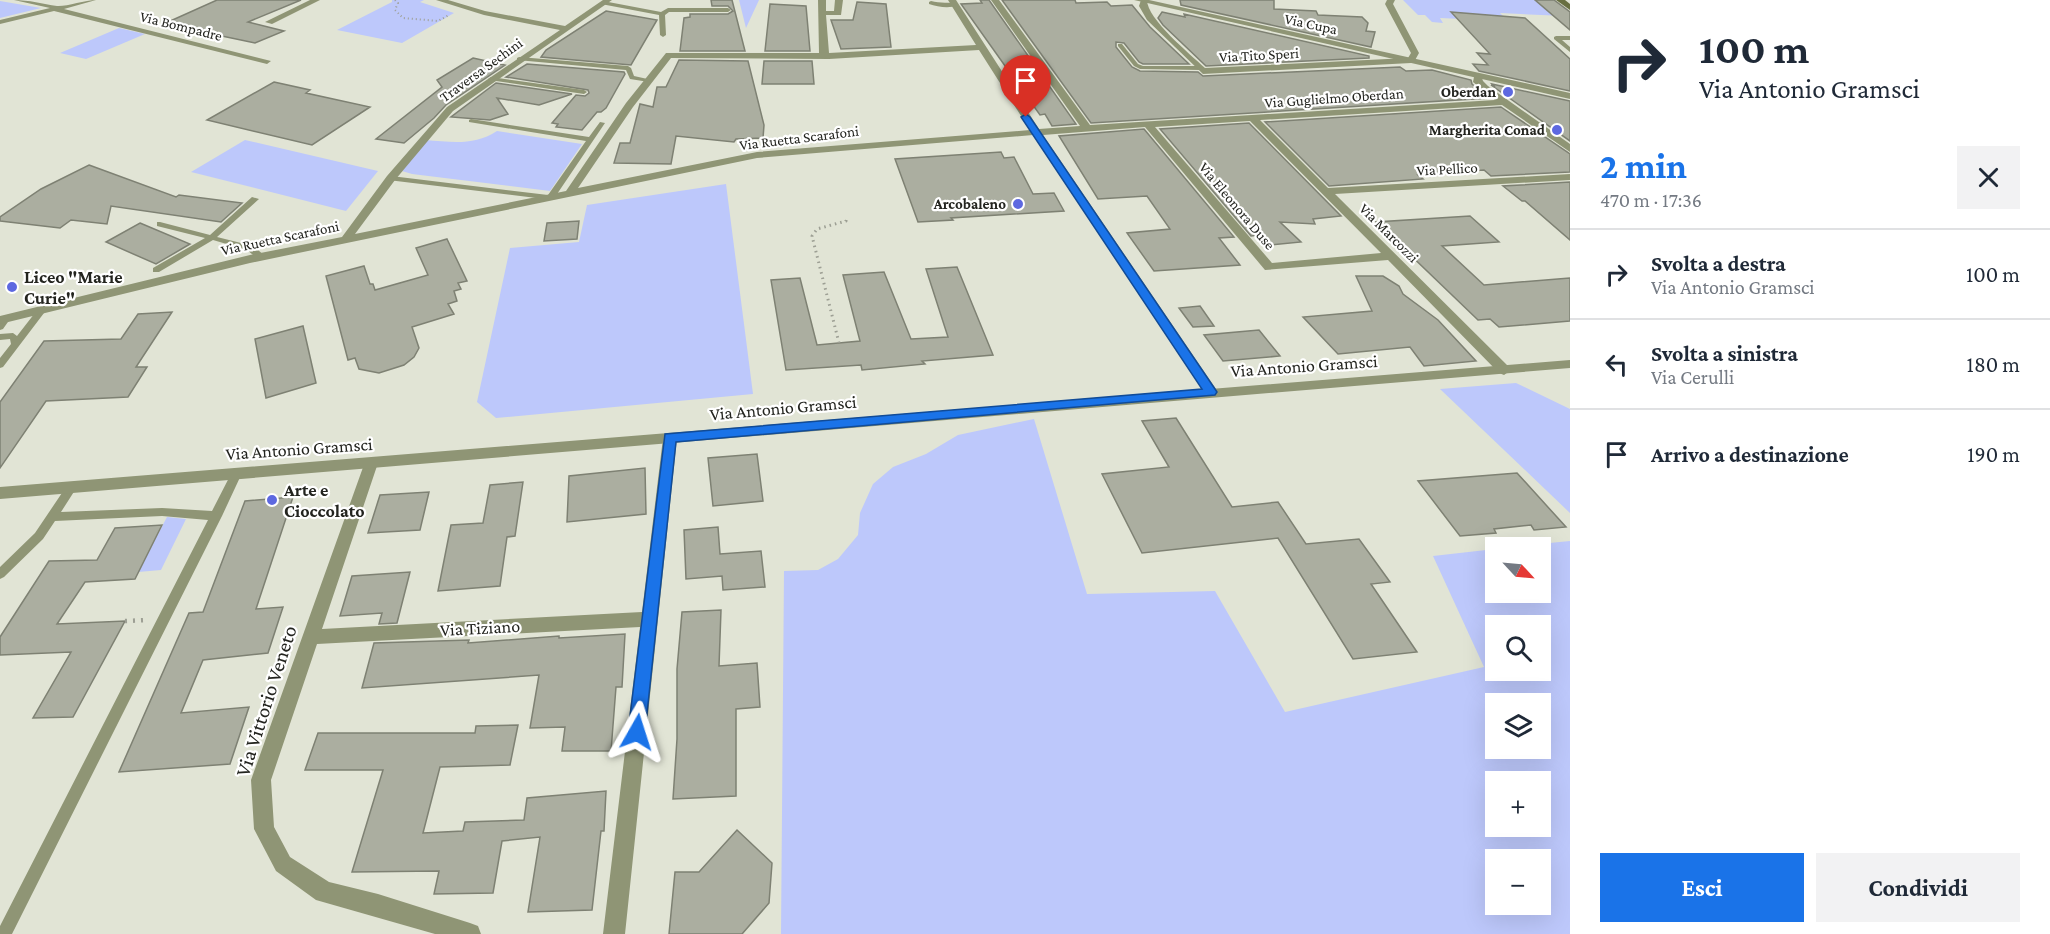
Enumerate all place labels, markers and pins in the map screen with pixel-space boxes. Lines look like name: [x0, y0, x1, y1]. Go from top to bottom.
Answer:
pin: [1000, 55, 1051, 117]
place label: Oberdan: [1441, 84, 1496, 100]
marker: Oberdan: [1501, 85, 1515, 99]
place label: Margherita Conad: [1429, 122, 1546, 138]
marker: Margherita Conad: [1550, 123, 1564, 137]
place label: Arcobaleno: [933, 196, 1006, 212]
marker: Arcobaleno: [1011, 197, 1025, 211]
place label: Liceo "Marie Curie": [24, 267, 123, 308]
marker: Liceo "Marie Curie": [5, 280, 19, 294]
place label: Arte e Cioccolato: [283, 480, 365, 521]
marker: Arte e Cioccolato: [265, 493, 279, 507]

